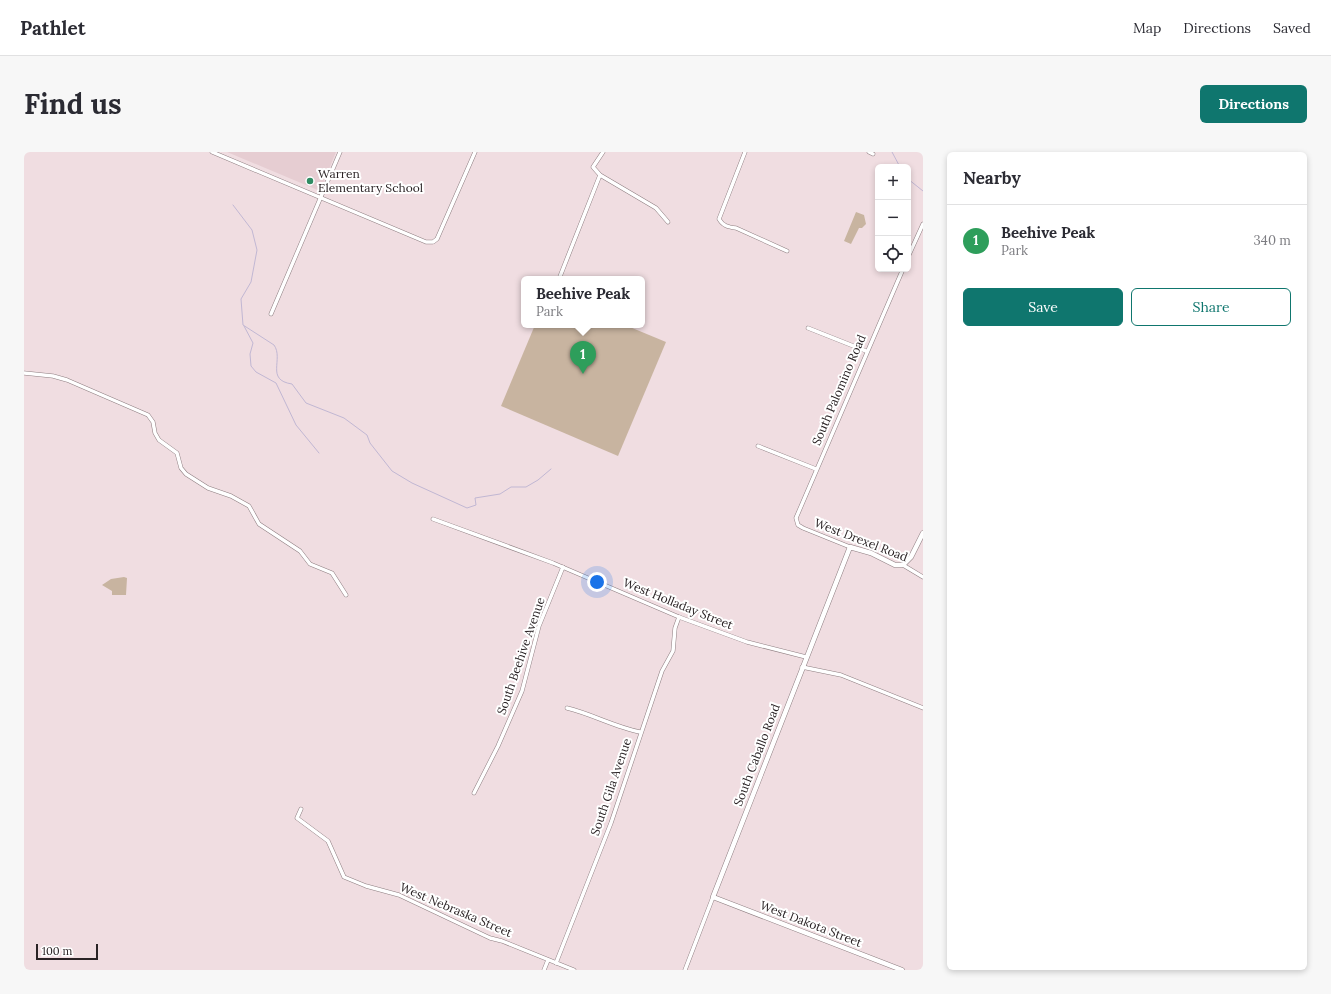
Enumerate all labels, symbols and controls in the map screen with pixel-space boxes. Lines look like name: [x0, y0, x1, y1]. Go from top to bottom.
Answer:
text: Pathlet: [20, 16, 85, 40]
text: Map: [1133, 19, 1161, 37]
text: Directions: [1183, 19, 1251, 37]
text: Saved: [1273, 19, 1311, 37]
button: Directions: [1200, 85, 1307, 123]
text: Find us: [24, 86, 122, 122]
map controls: [875, 164, 911, 272]
button: +: [875, 164, 911, 200]
place label: Warren Elementary School: [318, 166, 423, 195]
text: Nearby: [963, 167, 1021, 189]
marker: Warren Elementary School: [305, 176, 315, 186]
button: −: [875, 200, 911, 236]
text: Beehive Peak: [1001, 223, 1095, 242]
text: 1: [973, 232, 979, 249]
text: 340 m: [1254, 232, 1291, 249]
button: locate: [875, 236, 911, 272]
text: Park: [1001, 242, 1028, 259]
popup: [521, 276, 645, 328]
text: Beehive Peak: [536, 284, 630, 303]
button: Save: [963, 288, 1123, 326]
button: Share: [1131, 288, 1291, 326]
text: Park: [536, 303, 563, 320]
street label: South Palomino Road: [808, 332, 869, 448]
pin: 1: [570, 341, 596, 374]
street label: West Drexel Road: [812, 515, 910, 564]
your location: [587, 572, 607, 592]
street label: West Holladay Street: [621, 575, 736, 633]
street label: South Beehive Avenue: [493, 595, 548, 717]
street label: South Caballo Road: [730, 702, 783, 808]
street label: South Gila Avenue: [587, 736, 634, 837]
street label: West Nebraska Street: [398, 879, 515, 940]
street label: West Dakota Street: [758, 897, 865, 950]
scale bar: [36, 942, 98, 961]
text: 100 m: [42, 944, 72, 958]

